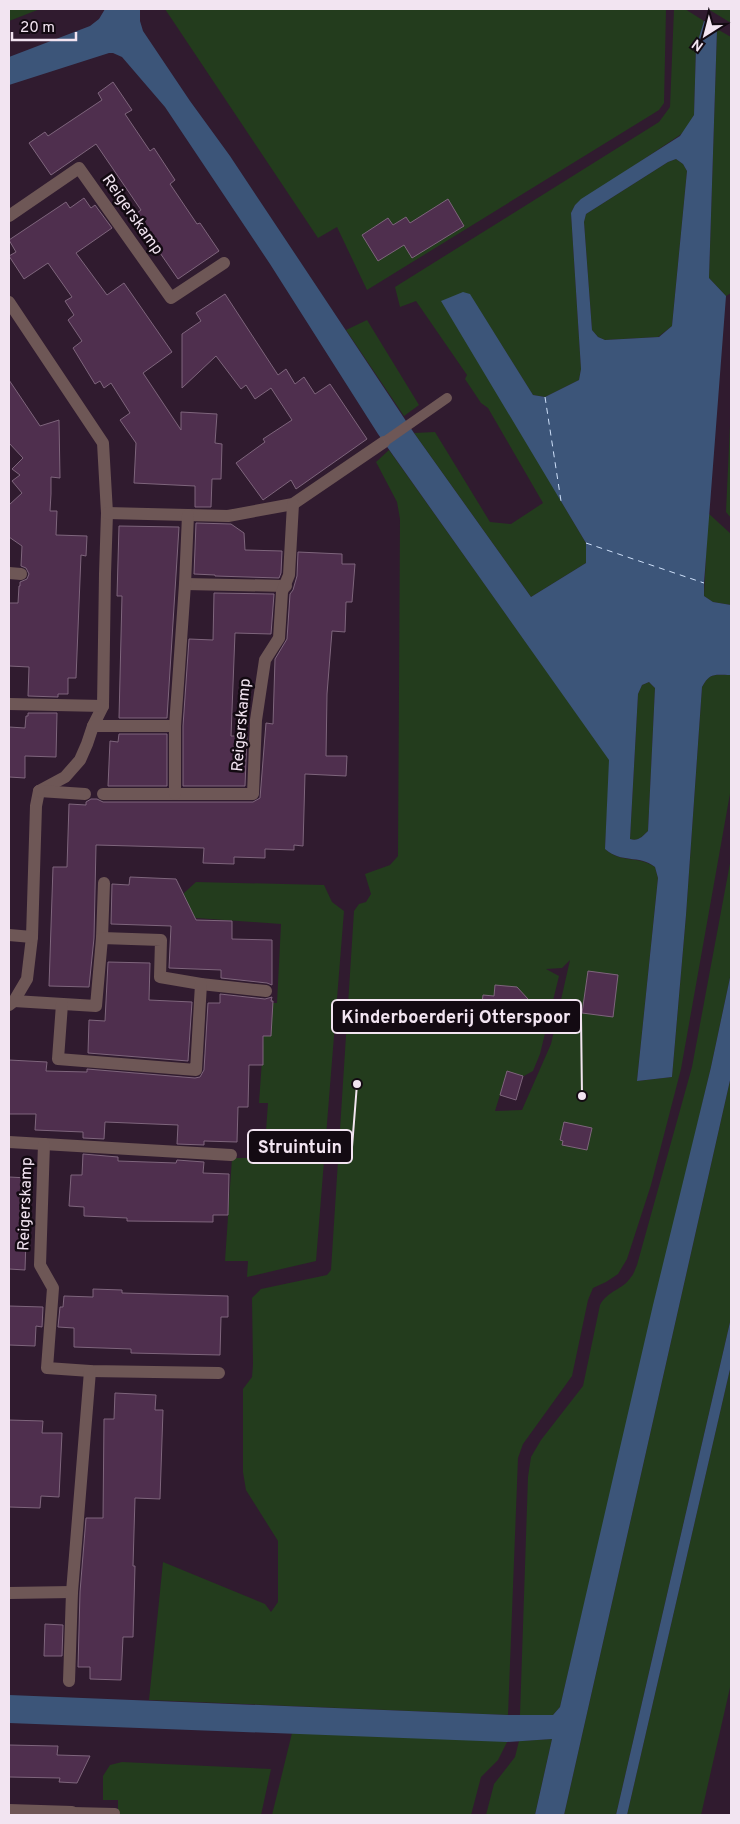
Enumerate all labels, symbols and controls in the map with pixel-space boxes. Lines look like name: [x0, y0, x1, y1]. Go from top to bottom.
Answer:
scale bar: [12, 10, 76, 42]
north arrow: [680, 10, 730, 60]
text: 20 m: [20, 19, 55, 38]
text: N: [689, 34, 707, 54]
street label: Reigerskamp: [97, 171, 167, 259]
street label: Reigerskamp: [228, 677, 256, 773]
callout: Kinderboerderij Otterspoor: [332, 1000, 581, 1033]
text: Kinderboerderij Otterspoor: [341, 1007, 571, 1030]
callout: Struintuin: [248, 1130, 352, 1163]
text: Struintuin: [258, 1137, 342, 1160]
street label: Reigerskamp: [14, 1157, 38, 1251]

